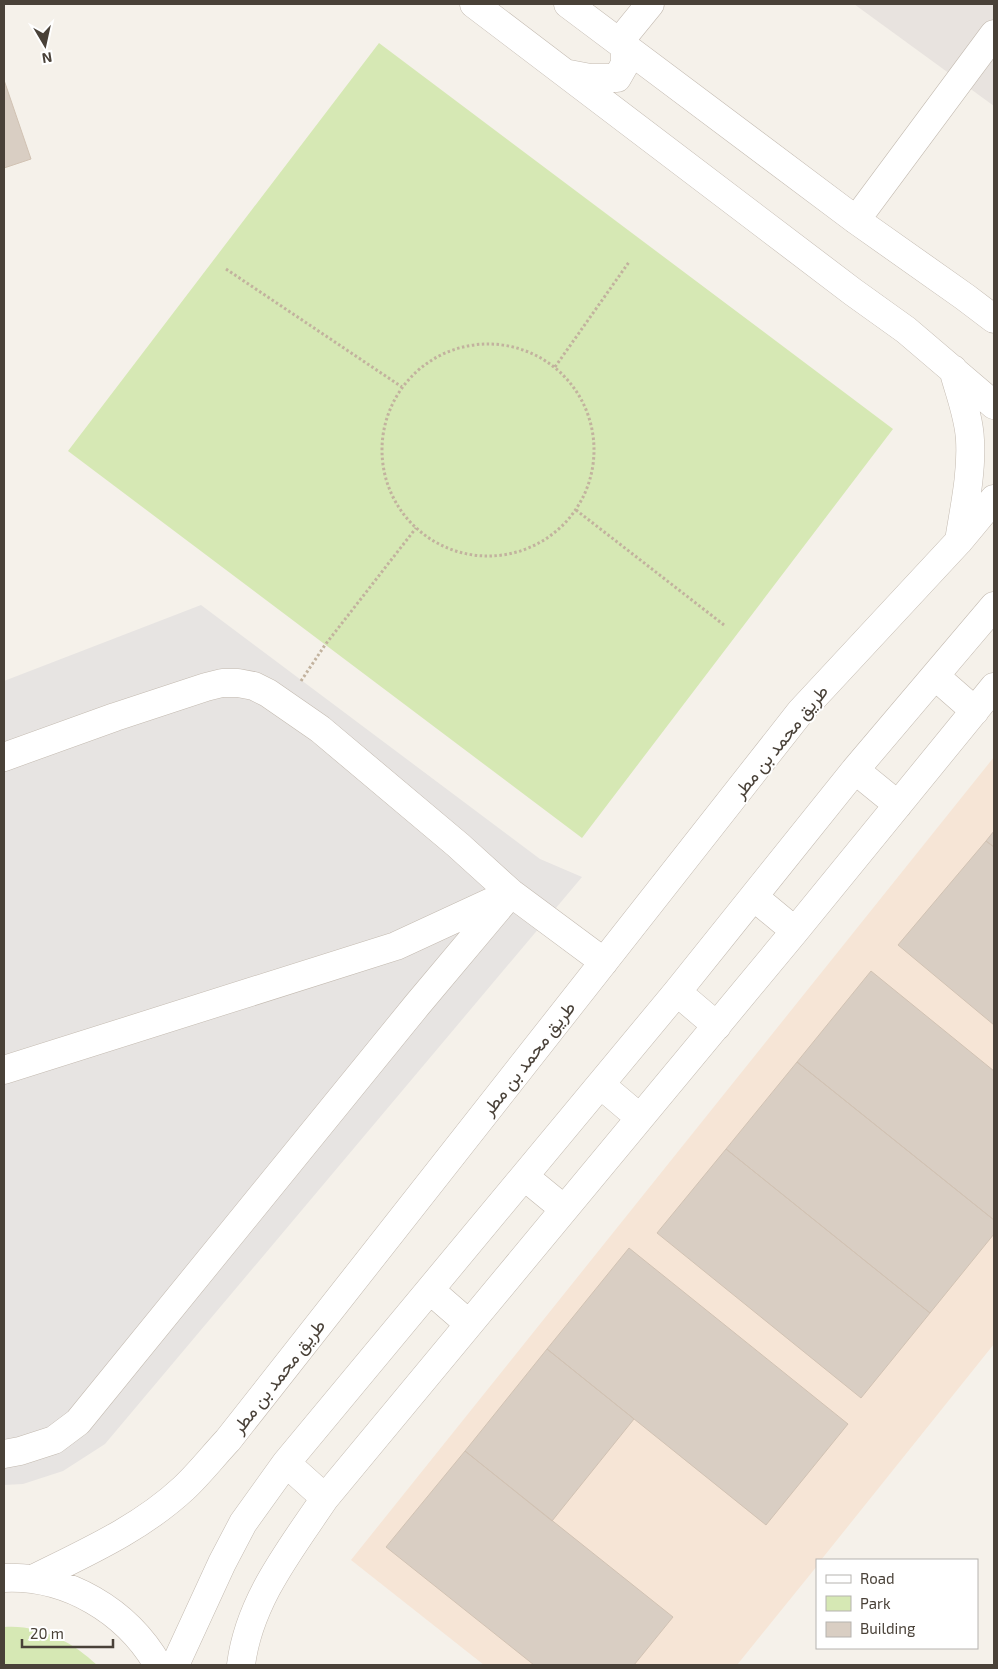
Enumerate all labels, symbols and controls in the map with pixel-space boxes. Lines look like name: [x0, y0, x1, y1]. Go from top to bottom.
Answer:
north arrow: [20, 20, 70, 70]
text: N: [41, 49, 53, 68]
street label: طريق محمد بن مطر: [727, 680, 833, 803]
street label: طريق محمد بن مطر: [476, 996, 580, 1121]
street label: طريق محمد بن مطر: [226, 1314, 330, 1439]
legend: [816, 1559, 978, 1649]
text: Road: [860, 1569, 895, 1587]
text: Park: [860, 1594, 891, 1612]
scale bar: [22, 1616, 114, 1648]
text: Building: [860, 1619, 916, 1637]
text: 20 m: [30, 1624, 64, 1642]

